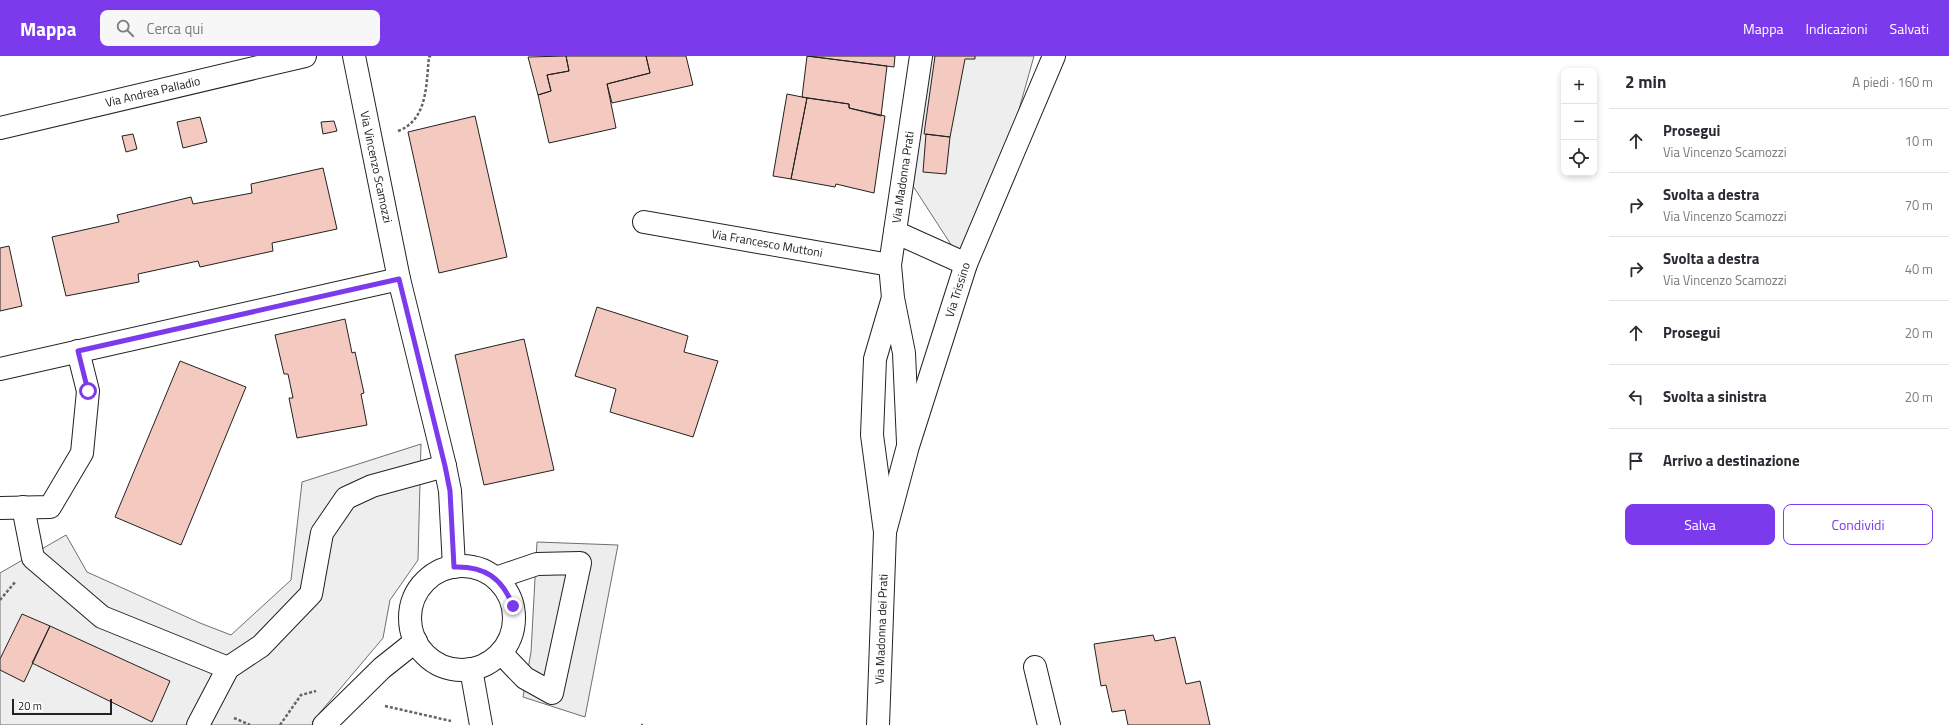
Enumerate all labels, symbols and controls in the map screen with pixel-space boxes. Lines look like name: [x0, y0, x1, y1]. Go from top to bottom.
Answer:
search box: [100, 10, 380, 46]
text: Mappa: [20, 14, 76, 43]
icon: search: [114, 17, 136, 39]
text: Cerca qui: [146, 17, 204, 40]
text: Mappa: [1743, 18, 1784, 39]
text: Indicazioni: [1806, 18, 1868, 39]
text: Salvati: [1890, 18, 1929, 39]
map controls: [1561, 68, 1597, 176]
button: +: [1561, 68, 1597, 104]
text: 2 min: [1625, 69, 1666, 95]
street label: Via Andrea Palladio: [103, 71, 202, 112]
text: A piedi · 160 m: [1852, 72, 1933, 92]
button: −: [1561, 104, 1597, 140]
street label: Via Vincenzo Scamozzi: [355, 109, 398, 225]
text: Prosegui: [1663, 119, 1720, 142]
street label: Via Madonna Prati: [886, 130, 919, 224]
icon: ahead: [1625, 130, 1647, 152]
text: 10 m: [1905, 131, 1933, 151]
button: locate: [1561, 140, 1597, 176]
text: Via Vincenzo Scamozzi: [1663, 142, 1787, 162]
text: Svolta a destra: [1663, 183, 1760, 206]
icon: right: [1625, 194, 1647, 216]
text: 70 m: [1905, 195, 1933, 215]
text: Via Vincenzo Scamozzi: [1663, 206, 1787, 226]
street label: Via Francesco Muttoni: [710, 224, 824, 262]
text: Svolta a destra: [1663, 247, 1760, 270]
icon: right: [1625, 258, 1647, 280]
text: 40 m: [1905, 259, 1933, 279]
street label: Via Trissino: [940, 260, 975, 320]
text: Via Vincenzo Scamozzi: [1663, 270, 1787, 290]
text: Prosegui: [1663, 321, 1720, 344]
icon: ahead: [1625, 322, 1647, 344]
text: 20 m: [1905, 323, 1933, 343]
route start: [79, 382, 97, 400]
text: Svolta a sinistra: [1663, 385, 1767, 408]
icon: left: [1625, 386, 1647, 408]
text: 20 m: [1905, 387, 1933, 407]
text: Arrivo a destinazione: [1663, 449, 1800, 472]
icon: arrive: [1625, 450, 1647, 472]
button: Salva: [1625, 504, 1775, 545]
button: Condividi: [1783, 504, 1933, 545]
street label: Via Madonna dei Prati: [869, 573, 892, 685]
route end: [504, 597, 522, 615]
scale bar: [12, 697, 112, 716]
text: 20 m: [18, 698, 42, 714]

